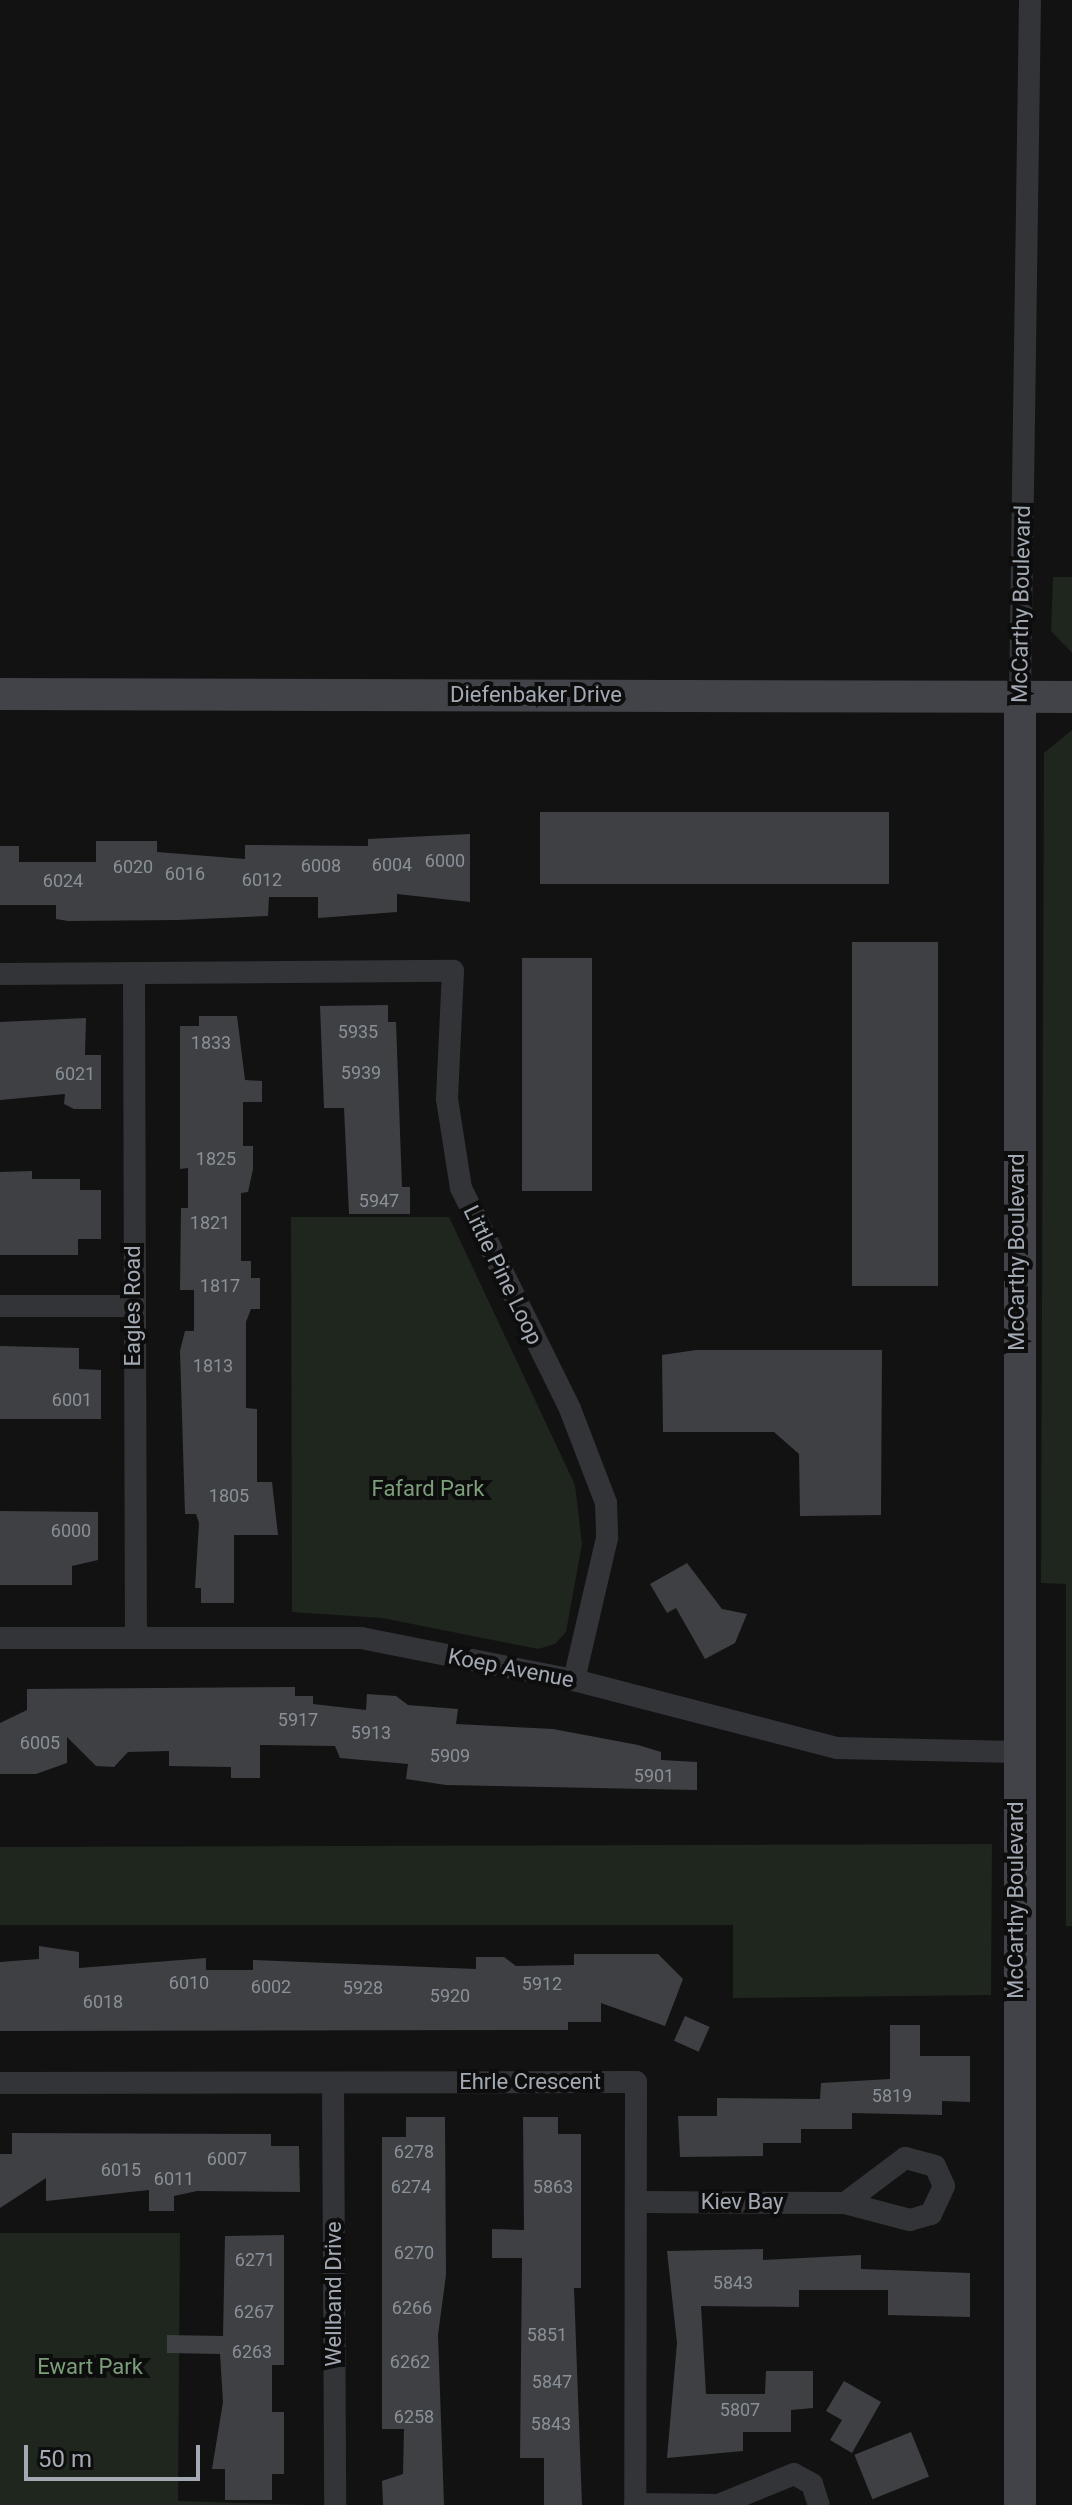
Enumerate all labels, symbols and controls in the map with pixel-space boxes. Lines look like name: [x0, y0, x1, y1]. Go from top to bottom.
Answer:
street label: McCarthy Boulevard: [1006, 505, 1036, 703]
street label: Diefenbaker Drive: [450, 682, 622, 708]
house number: 6000: [425, 850, 465, 872]
house number: 6004: [372, 854, 412, 876]
house number: 6008: [301, 855, 341, 877]
house number: 6020: [113, 856, 153, 878]
house number: 6016: [165, 863, 205, 885]
house number: 6012: [242, 869, 282, 891]
house number: 6024: [43, 870, 83, 892]
house number: 5935: [338, 1021, 378, 1043]
house number: 1833: [191, 1032, 231, 1054]
house number: 5939: [341, 1062, 381, 1084]
house number: 6021: [55, 1063, 95, 1085]
house number: 1825: [196, 1148, 236, 1170]
street label: McCarthy Boulevard: [1004, 1153, 1030, 1351]
house number: 5947: [359, 1190, 399, 1212]
street label: Little Pine Loop: [458, 1201, 548, 1349]
house number: 1821: [190, 1212, 230, 1234]
street label: Eagles Road: [120, 1245, 146, 1367]
house number: 1817: [200, 1275, 240, 1297]
house number: 1813: [193, 1355, 233, 1377]
house number: 6001: [52, 1389, 92, 1411]
park label: Fafard Park: [372, 1476, 484, 1502]
house number: 1805: [209, 1485, 249, 1507]
house number: 6000: [51, 1520, 91, 1542]
street label: Koep Avenue: [446, 1643, 576, 1693]
house number: 5917: [278, 1709, 318, 1731]
house number: 5913: [351, 1722, 391, 1744]
house number: 6005: [20, 1732, 60, 1754]
house number: 5909: [430, 1745, 470, 1767]
house number: 5901: [634, 1765, 674, 1787]
street label: McCarthy Boulevard: [1003, 1801, 1029, 1999]
house number: 6010: [169, 1972, 209, 1994]
house number: 5912: [522, 1973, 562, 1995]
house number: 6002: [251, 1976, 291, 1998]
house number: 5928: [343, 1977, 383, 1999]
house number: 5920: [430, 1985, 470, 2007]
house number: 6018: [83, 1991, 123, 2013]
street label: Ehrle Crescent: [459, 2069, 601, 2095]
house number: 5819: [872, 2085, 912, 2107]
house number: 6278: [394, 2141, 434, 2163]
house number: 6007: [207, 2148, 247, 2170]
house number: 6015: [101, 2159, 141, 2181]
house number: 6011: [154, 2168, 194, 2190]
house number: 6274: [391, 2176, 431, 2198]
house number: 5863: [533, 2176, 573, 2198]
street label: Kiev Bay: [701, 2189, 783, 2215]
street label: Wellband Drive: [321, 2221, 347, 2367]
house number: 6270: [394, 2242, 434, 2264]
house number: 6271: [235, 2249, 275, 2271]
house number: 5843: [713, 2272, 753, 2294]
house number: 6266: [392, 2297, 432, 2319]
house number: 6267: [234, 2301, 274, 2323]
house number: 5851: [527, 2324, 567, 2346]
house number: 6263: [232, 2341, 272, 2363]
house number: 6262: [390, 2351, 430, 2373]
park label: Ewart Park: [37, 2354, 143, 2380]
house number: 5847: [532, 2371, 572, 2393]
house number: 5807: [720, 2399, 760, 2421]
house number: 6258: [394, 2406, 434, 2428]
house number: 5843: [531, 2413, 571, 2435]
scale bar: [28, 2429, 204, 2479]
text: 50 m: [38, 2445, 92, 2473]

